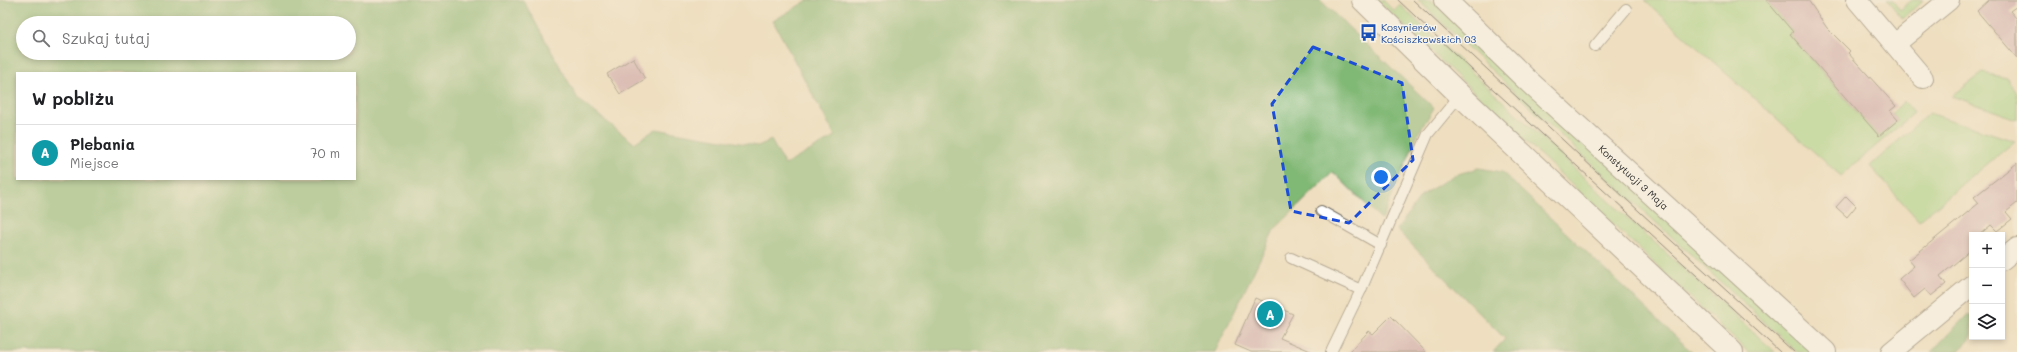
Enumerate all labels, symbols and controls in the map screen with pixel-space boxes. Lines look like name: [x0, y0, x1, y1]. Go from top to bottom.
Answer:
search box: [16, 16, 356, 60]
place label: Kosynierów Kościszkowskich 03: [1381, 20, 1476, 46]
bus stop icon: Kosynierów Kościszkowskich 03: [1358, 23, 1378, 43]
icon: search: [30, 27, 52, 49]
text: Szukaj tutaj: [62, 28, 150, 48]
text: W pobliżu: [32, 87, 114, 109]
text: Plebania: [70, 134, 135, 154]
street label: Konstytucji 3 Maja: [1596, 142, 1672, 213]
text: A: [40, 144, 50, 161]
text: 70 m: [310, 144, 340, 161]
text: Miejsce: [70, 154, 119, 171]
your location: [1371, 167, 1391, 187]
map controls: [1969, 232, 2005, 340]
button: +: [1969, 232, 2005, 268]
button: −: [1969, 268, 2005, 304]
pin: A: [1257, 299, 1283, 329]
button: layers: [1969, 304, 2005, 340]

